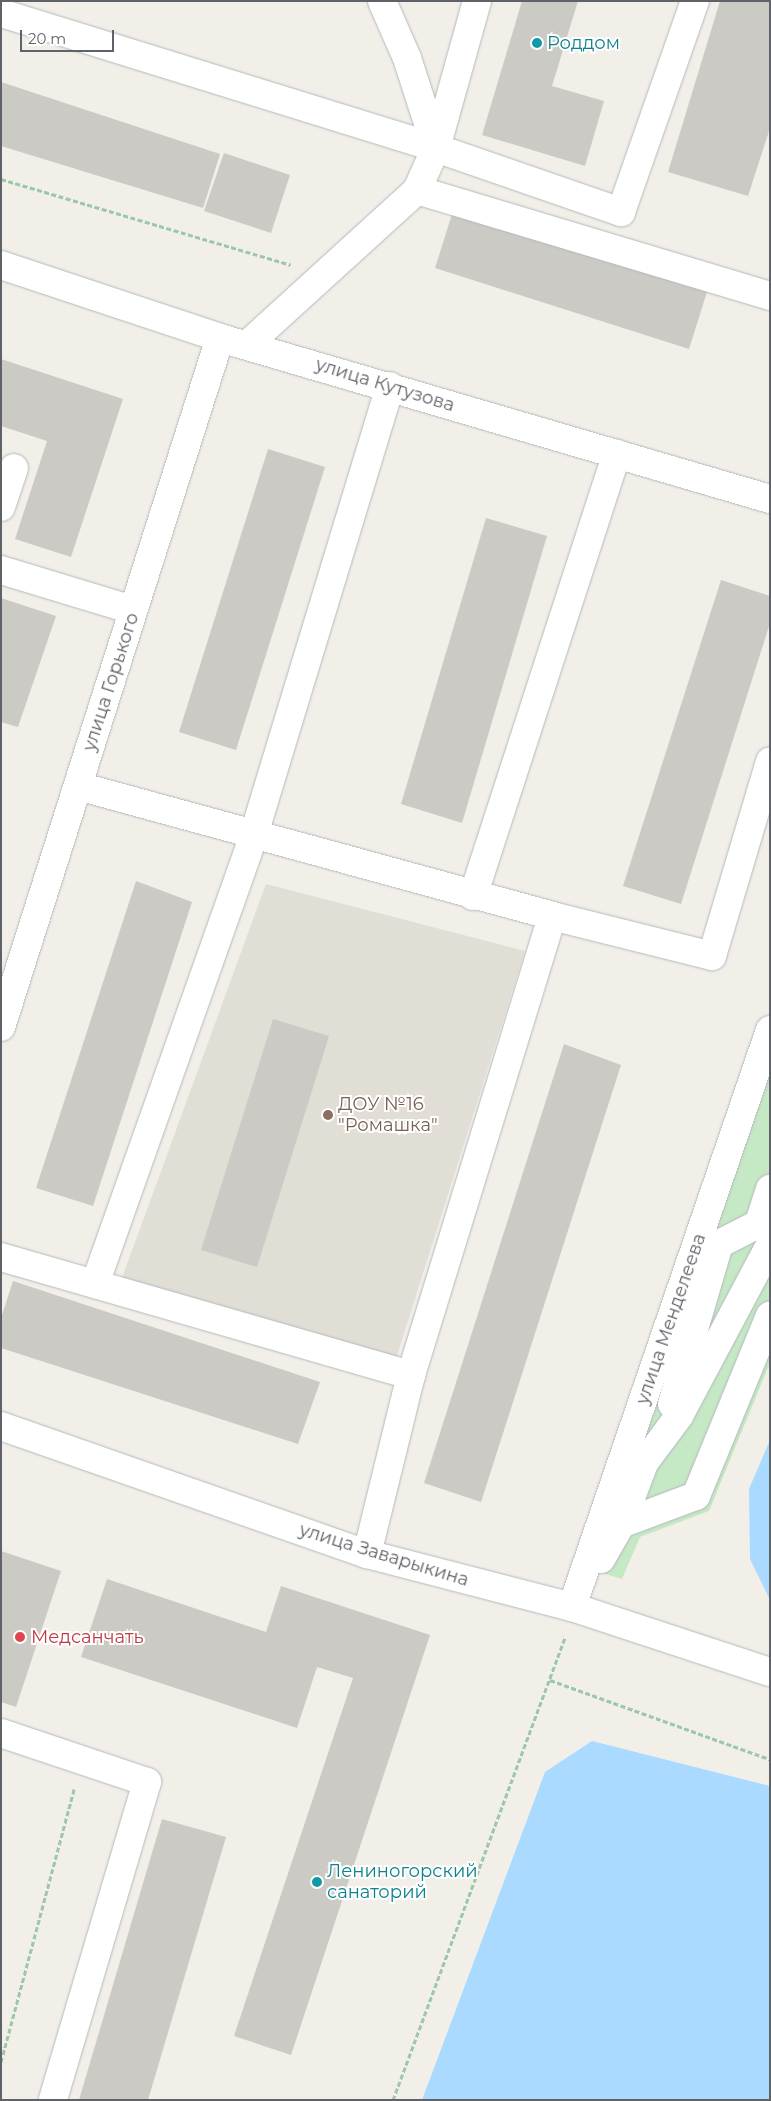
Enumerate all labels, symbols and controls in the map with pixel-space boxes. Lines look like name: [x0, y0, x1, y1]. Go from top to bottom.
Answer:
scale bar: [22, 20, 116, 52]
text: 20 m: [28, 29, 66, 48]
place label: Роддом: [547, 32, 620, 54]
marker: Роддом: [531, 37, 543, 49]
street label: улица Кутузова: [313, 354, 457, 416]
street label: улица Горького: [78, 610, 144, 754]
place label: ДОУ №16 "Ромашка": [338, 1094, 438, 1136]
marker: ДОУ №16 "Ромашка": [322, 1109, 334, 1121]
street label: улица Менделеева: [632, 1231, 710, 1407]
street label: улица Заварыкина: [297, 1519, 471, 1591]
place label: Медсанчать: [31, 1626, 144, 1648]
marker: Медсанчать: [13, 1630, 27, 1644]
place label: Лениногорский санаторий: [327, 1861, 478, 1904]
marker: Лениногорский санаторий: [311, 1876, 323, 1888]

